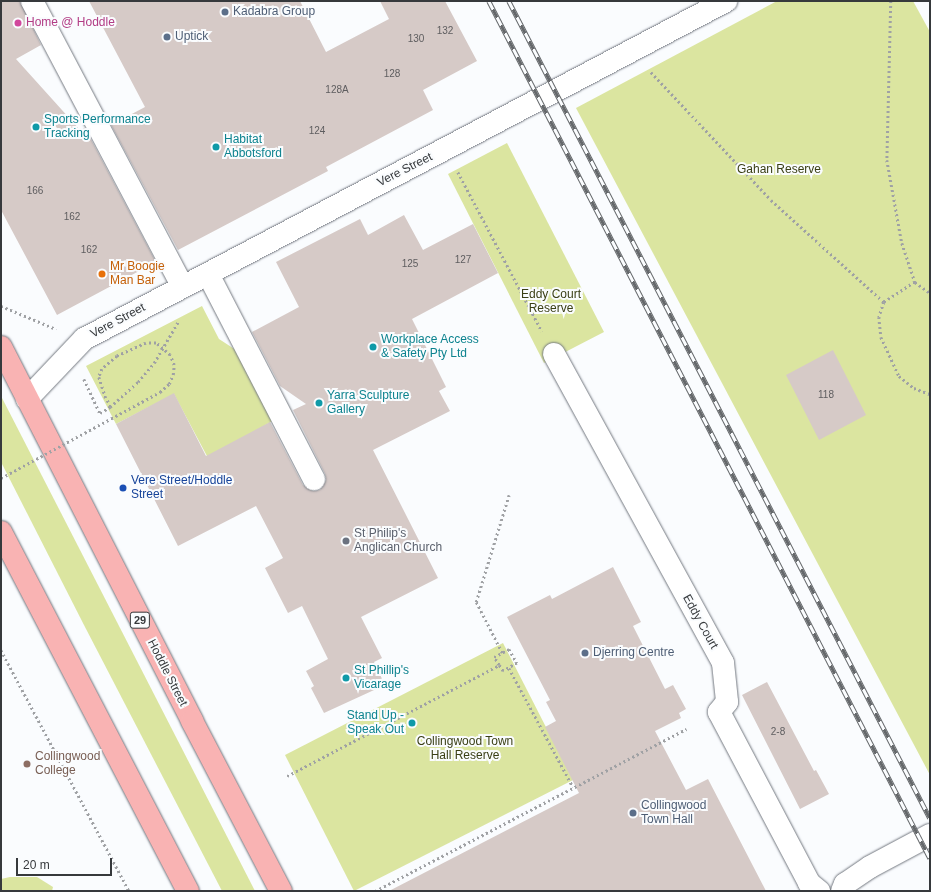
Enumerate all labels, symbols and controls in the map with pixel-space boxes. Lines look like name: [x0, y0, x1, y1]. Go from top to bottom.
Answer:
place label: Kadabra Group: [233, 5, 315, 19]
marker: Kadabra Group: [220, 7, 230, 17]
place label: Home @ Hoddle: [26, 16, 115, 30]
marker: Home @ Hoddle: [13, 18, 23, 28]
house number: 132: [437, 25, 453, 37]
place label: Uptick: [175, 30, 208, 44]
marker: Uptick: [162, 32, 172, 42]
house number: 130: [408, 33, 424, 45]
house number: 128: [384, 68, 400, 80]
house number: 128A: [325, 84, 349, 96]
place label: Sports Performance Tracking: [44, 113, 151, 141]
marker: Sports Performance Tracking: [31, 122, 41, 132]
house number: 124: [309, 125, 325, 137]
place label: Habitat Abbotsford: [224, 133, 282, 161]
marker: Habitat Abbotsford: [211, 142, 221, 152]
street label: Vere Street: [375, 150, 435, 190]
park label: Gahan Reserve: [737, 163, 821, 177]
house number: 166: [27, 185, 43, 197]
house number: 162: [64, 211, 80, 223]
house number: 162: [81, 244, 97, 256]
house number: 127: [455, 254, 471, 266]
house number: 125: [402, 258, 418, 270]
place label: Mr Boogie Man Bar: [110, 260, 165, 288]
marker: Mr Boogie Man Bar: [97, 269, 107, 279]
park label: Eddy Court Reserve: [521, 288, 581, 316]
street label: Vere Street: [88, 301, 148, 341]
place label: Workplace Access & Safety Pty Ltd: [381, 333, 479, 361]
marker: Workplace Access & Safety Pty Ltd: [368, 342, 378, 352]
place label: Yarra Sculpture Gallery: [327, 389, 409, 417]
house number: 118: [818, 389, 834, 401]
marker: Yarra Sculpture Gallery: [314, 398, 324, 408]
place label: Vere Street/Hoddle Street: [131, 474, 232, 502]
marker: Vere Street/Hoddle Street: [118, 483, 128, 493]
place label: St Philip's Anglican Church: [354, 527, 442, 555]
marker: St Philip's Anglican Church: [341, 536, 351, 546]
street label: Eddy Court: [679, 592, 721, 652]
road number: 29: [129, 611, 151, 629]
street label: Hoddle Street: [144, 637, 190, 709]
place label: Djerring Centre: [593, 646, 674, 660]
marker: Djerring Centre: [580, 648, 590, 658]
place label: St Phillip's Vicarage: [354, 664, 409, 692]
marker: St Phillip's Vicarage: [341, 673, 351, 683]
place label: Stand Up - Speak Out: [347, 709, 404, 737]
marker: Stand Up - Speak Out: [407, 718, 417, 728]
house number: 2-8: [771, 726, 785, 738]
park label: Collingwood Town Hall Reserve: [417, 735, 513, 763]
place label: Collingwood College: [35, 750, 100, 778]
marker: Collingwood College: [22, 759, 32, 769]
place label: Collingwood Town Hall: [641, 799, 706, 827]
marker: Collingwood Town Hall: [628, 808, 638, 818]
scale bar: [18, 850, 114, 876]
text: 20 m: [23, 858, 50, 872]

